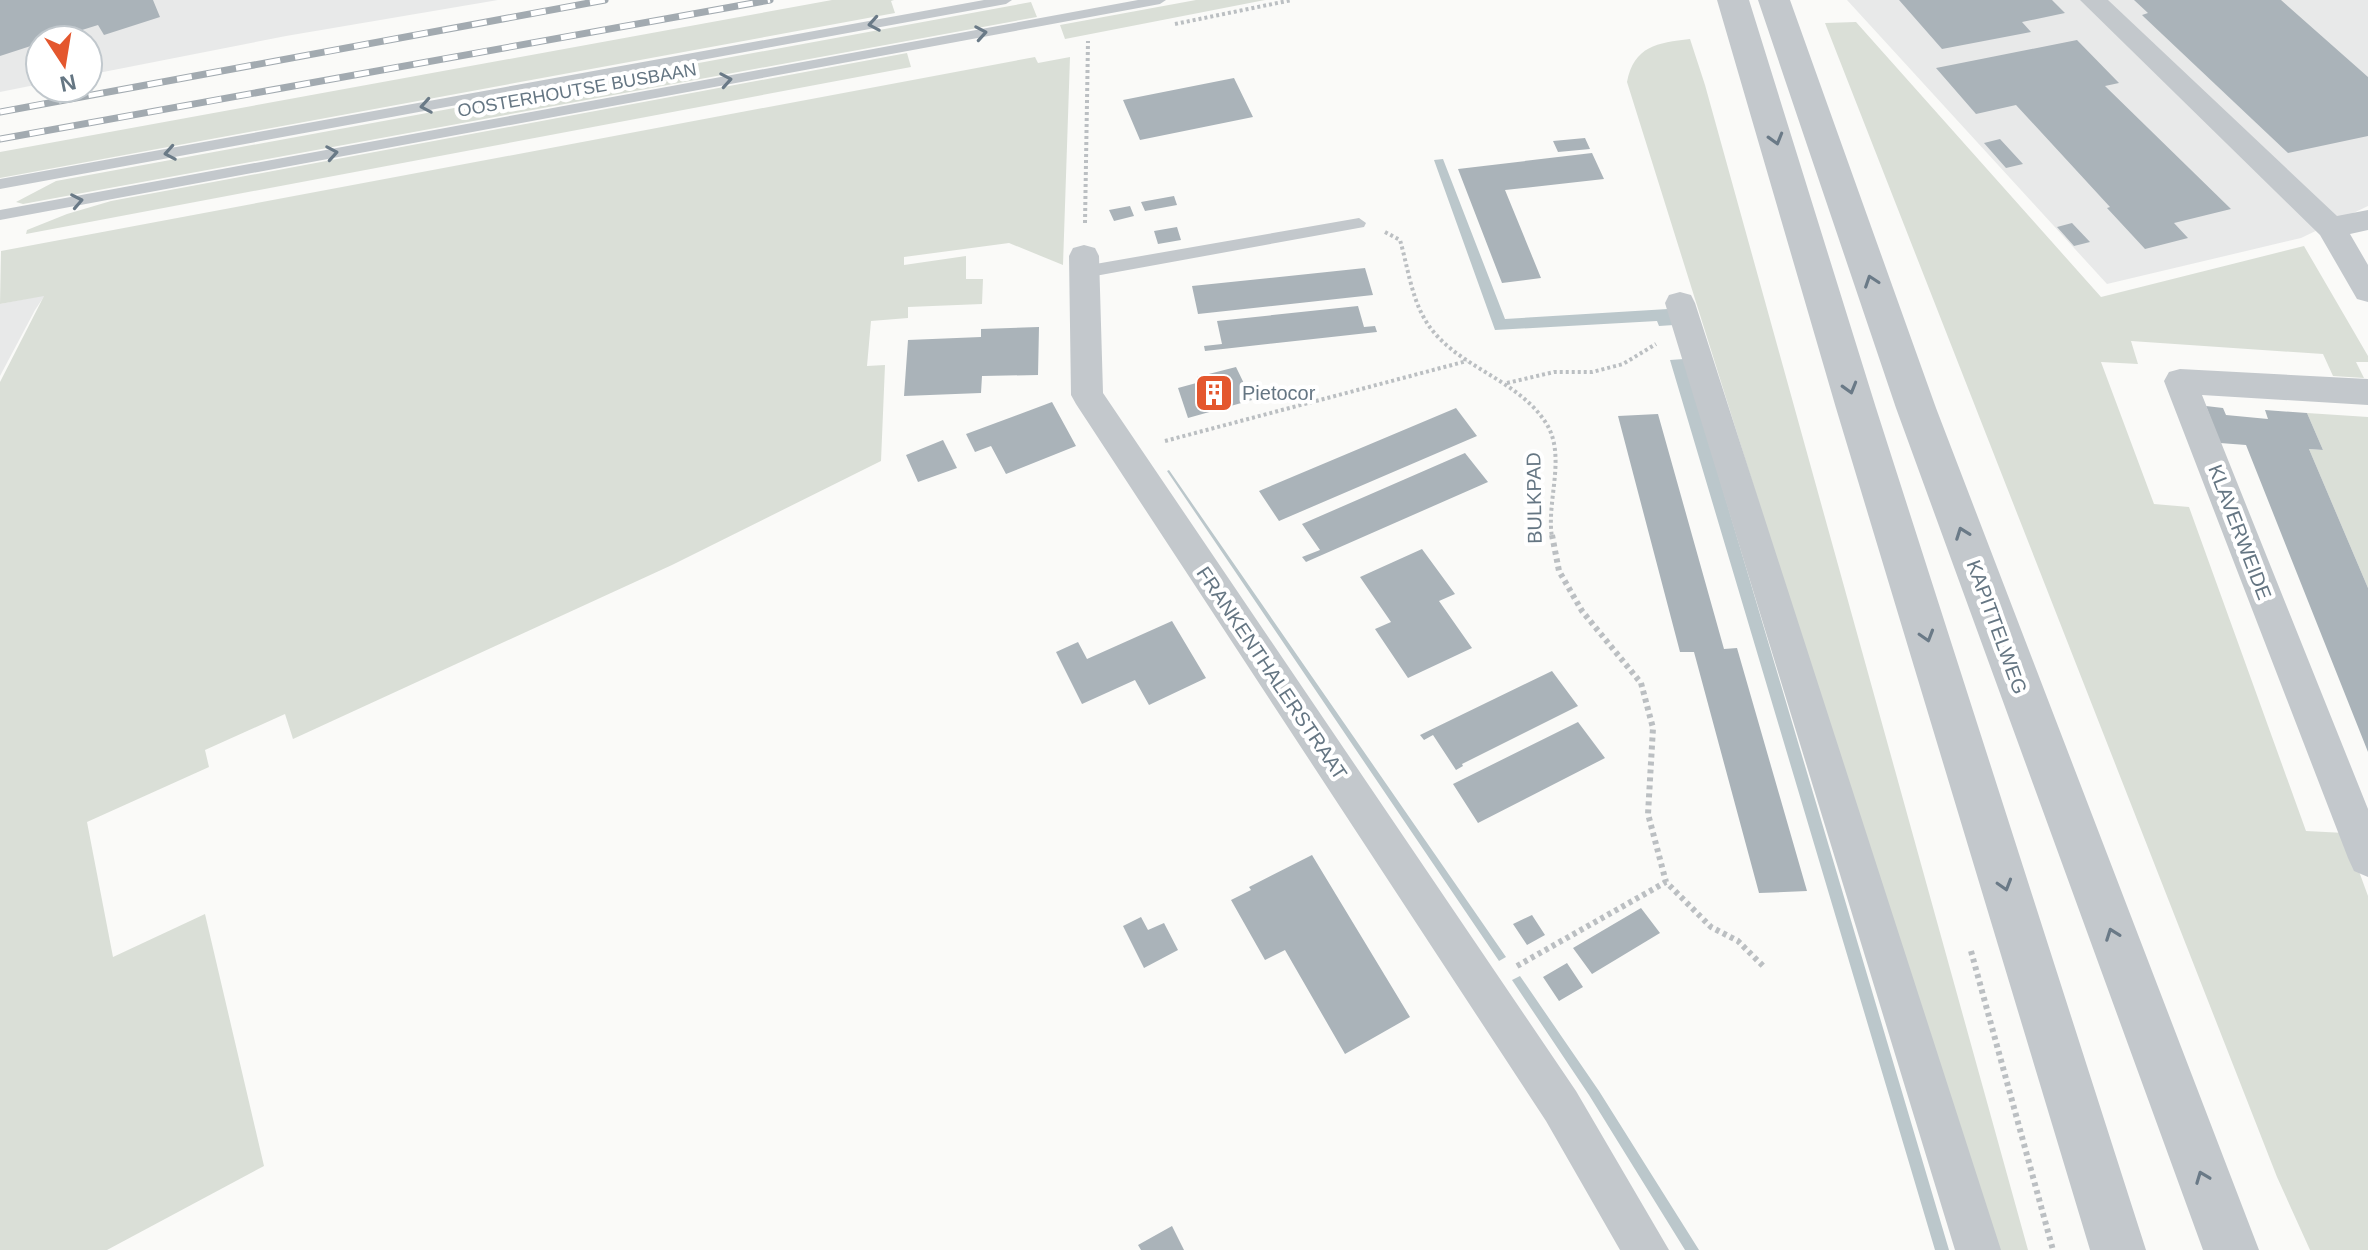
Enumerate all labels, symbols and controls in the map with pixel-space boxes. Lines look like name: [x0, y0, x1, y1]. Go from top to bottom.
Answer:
one-way arrow: [867, 15, 881, 32]
north arrow: [24, 24, 104, 104]
one-way arrow: [975, 26, 988, 43]
street label: OOSTERHOUTSE BUSBAAN: [456, 59, 698, 121]
text: N: [58, 69, 78, 97]
one-way arrow: [719, 73, 732, 90]
one-way arrow: [419, 97, 432, 114]
one-way arrow: [1767, 131, 1784, 145]
one-way arrow: [163, 143, 177, 160]
one-way arrow: [326, 146, 339, 163]
one-way arrow: [70, 193, 83, 210]
one-way arrow: [1865, 275, 1881, 289]
building icon: Pietocor: [1193, 372, 1235, 414]
one-way arrow: [1841, 381, 1857, 395]
place label: Pietocor: [1242, 382, 1316, 404]
street label: BULKPAD: [1522, 452, 1546, 544]
street label: KLAVERWEIDE: [2204, 461, 2276, 603]
one-way arrow: [1955, 527, 1972, 541]
street label: KAPITTELWEG: [1963, 557, 2031, 697]
street label: FRANKENTHALERSTRAAT: [1192, 562, 1352, 784]
one-way arrow: [1918, 629, 1934, 643]
one-way arrow: [1995, 877, 2011, 891]
one-way arrow: [2105, 928, 2121, 942]
one-way arrow: [2195, 1171, 2212, 1185]

